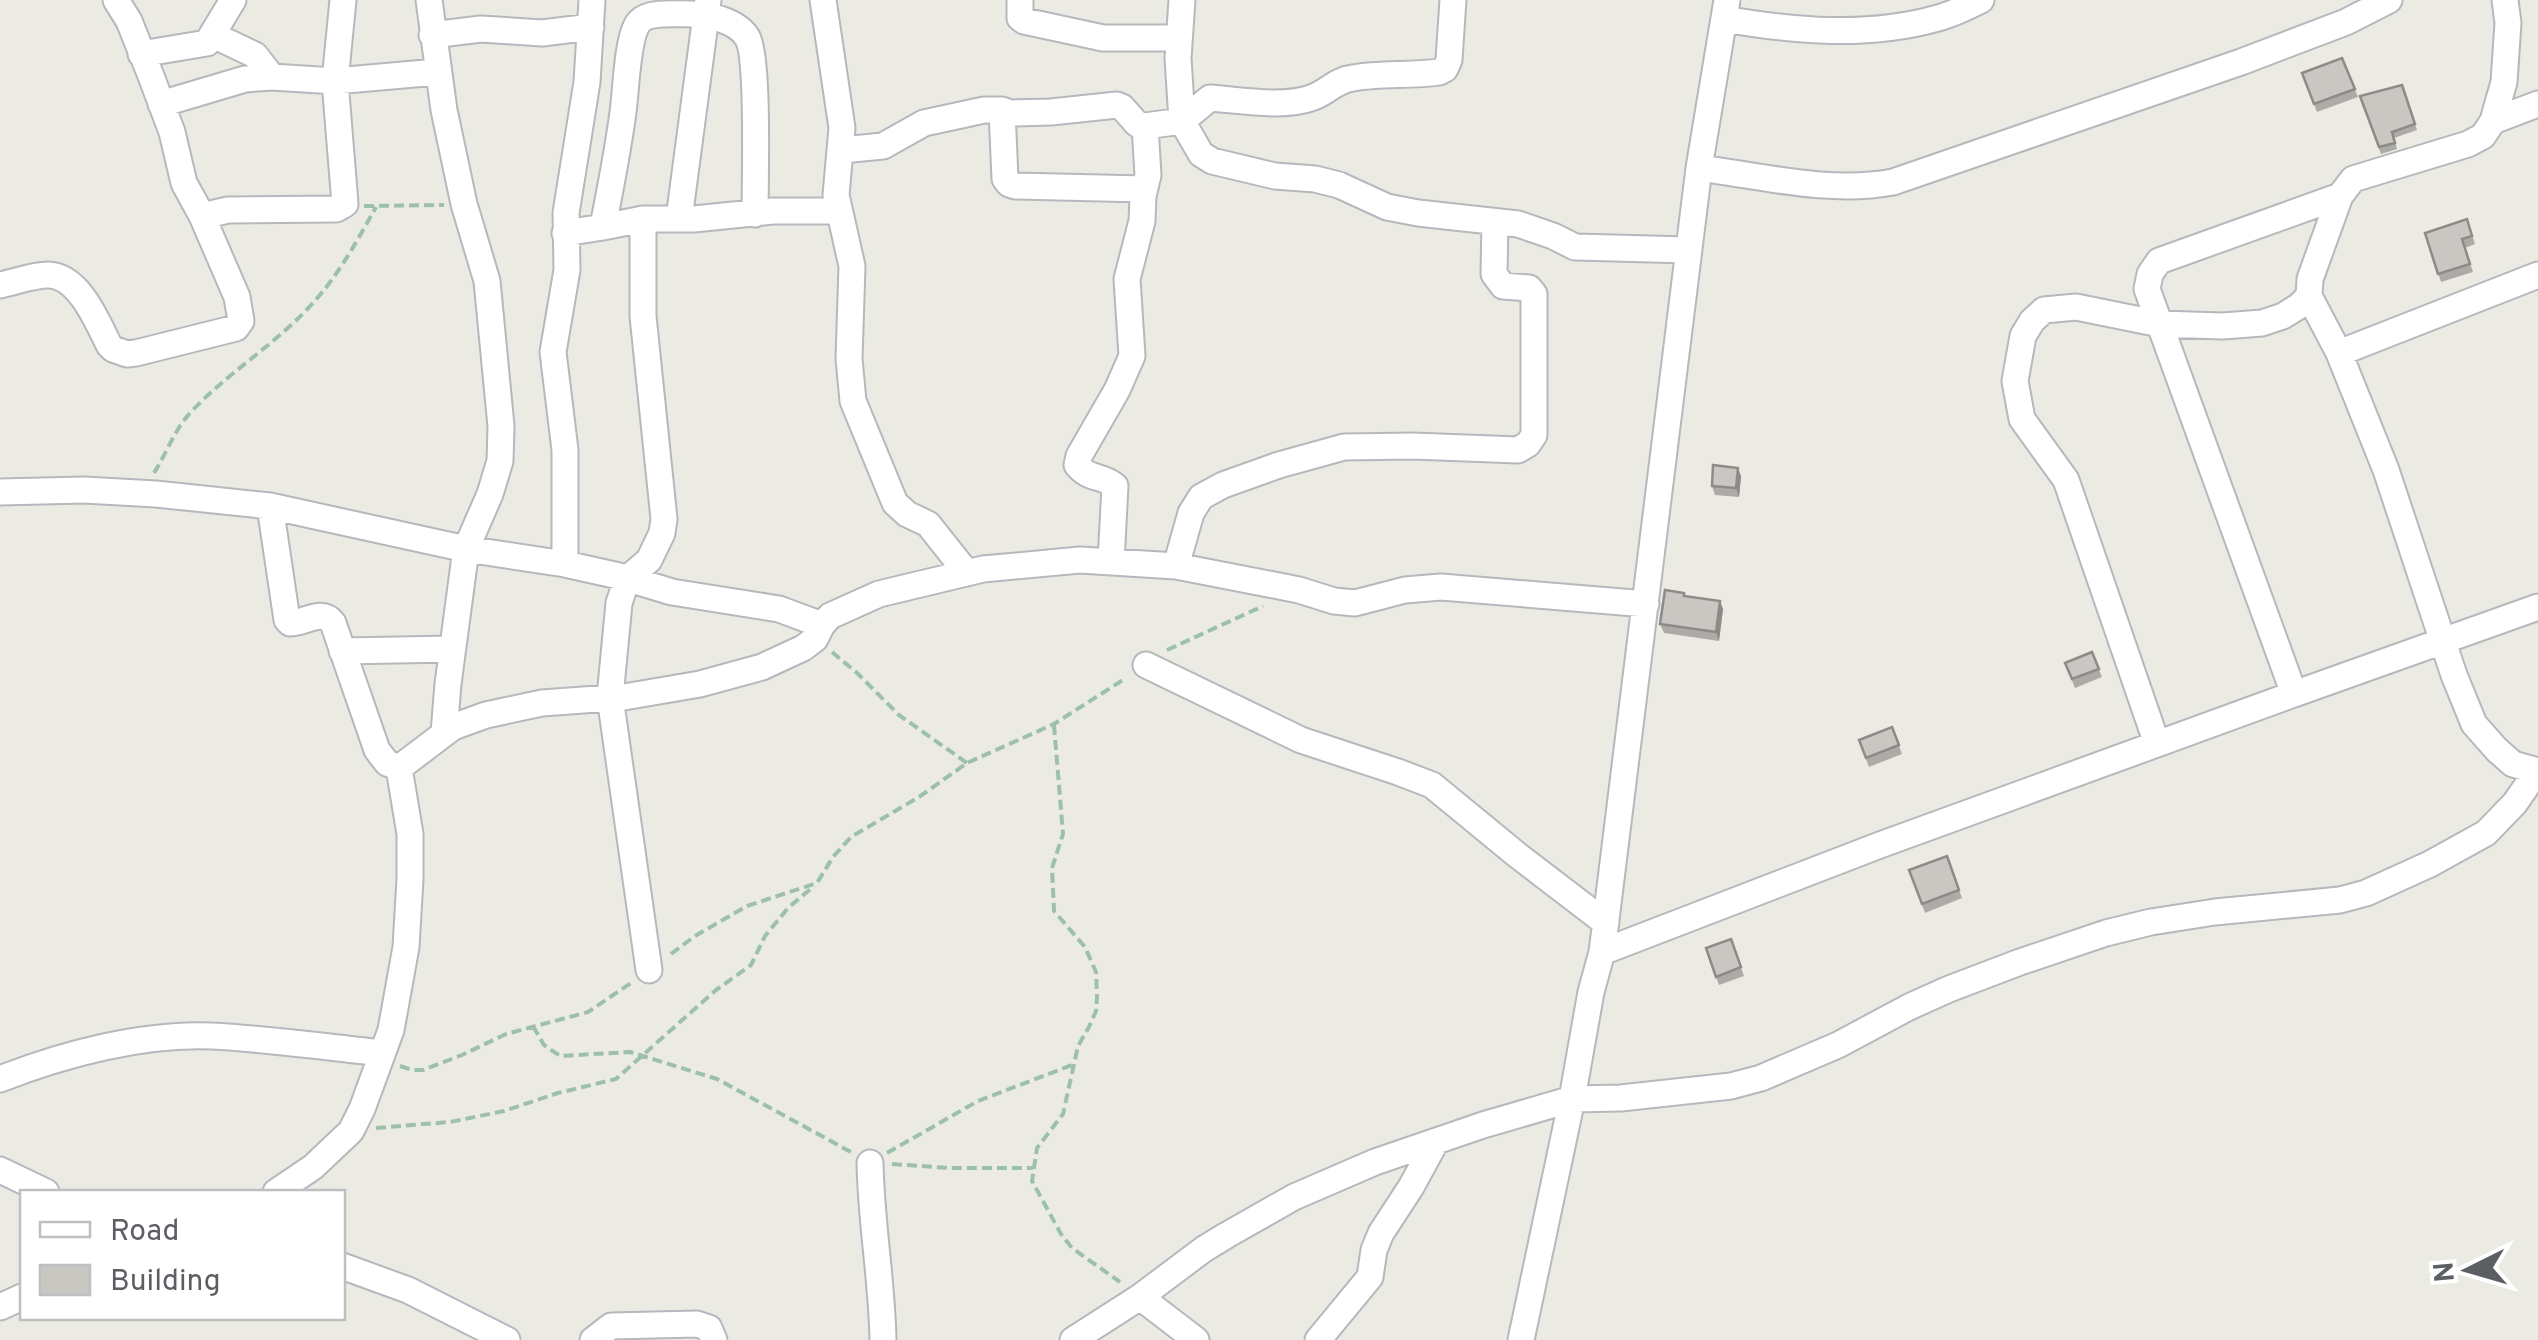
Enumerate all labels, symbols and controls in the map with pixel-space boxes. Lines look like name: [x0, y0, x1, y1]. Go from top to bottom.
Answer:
legend: [20, 1190, 345, 1320]
text: Road: [110, 1214, 179, 1251]
north arrow: [2418, 1220, 2518, 1320]
text: N: [2427, 1260, 2465, 1284]
text: Building: [110, 1264, 221, 1301]

